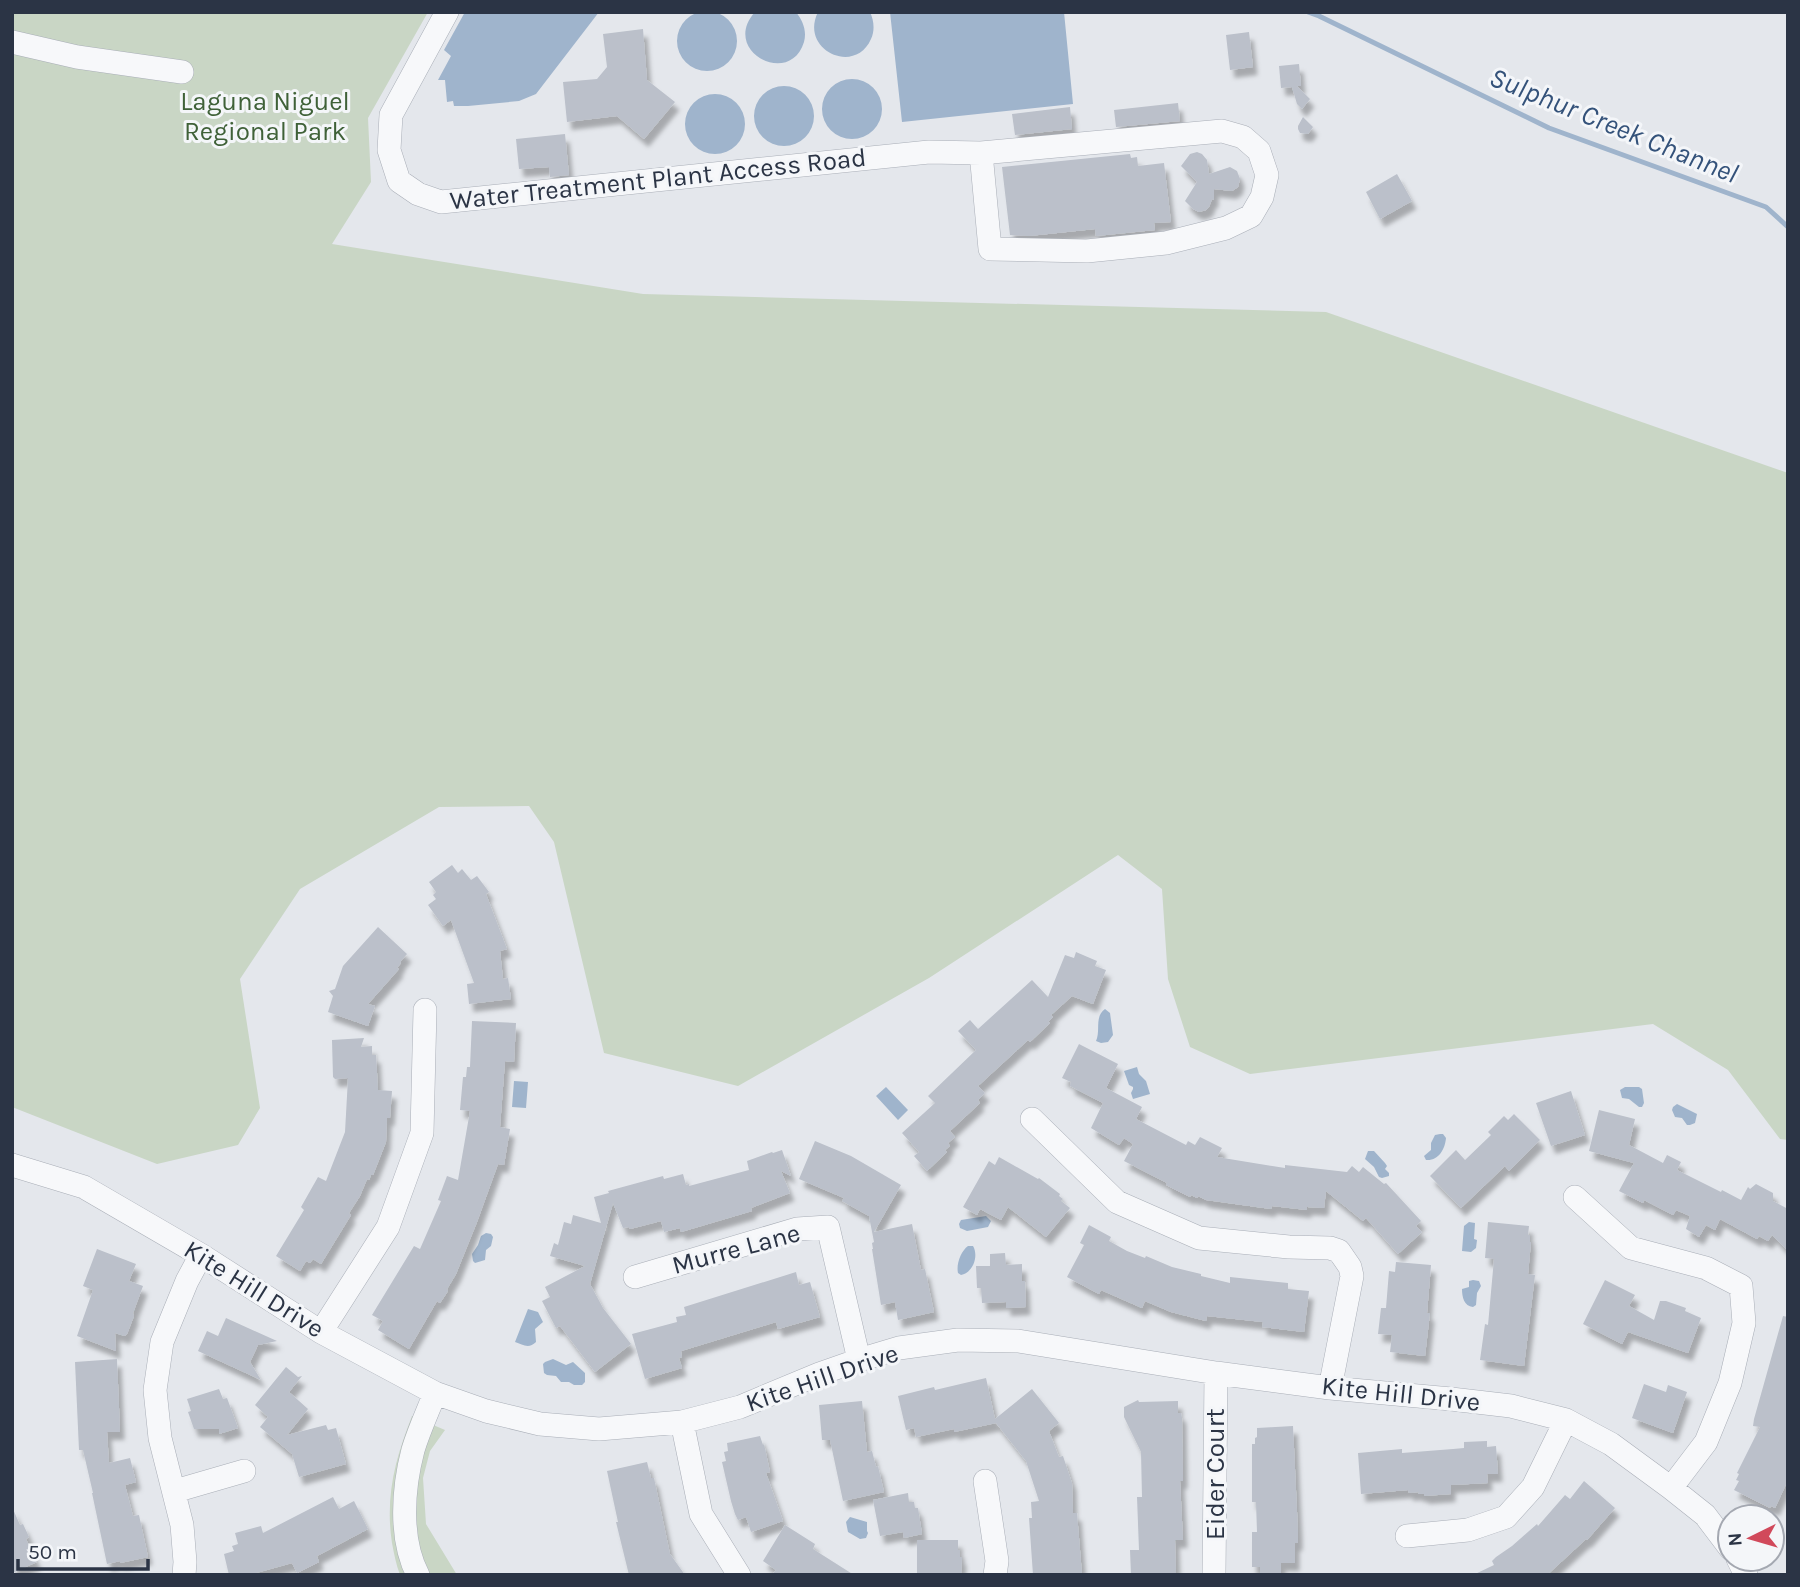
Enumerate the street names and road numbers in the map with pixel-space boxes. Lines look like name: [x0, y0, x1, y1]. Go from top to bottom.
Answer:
street label: Water Treatment Plant Access Road: [448, 142, 868, 216]
street label: Murre Lane: [668, 1217, 804, 1281]
street label: Kite Hill Drive: [178, 1234, 330, 1344]
street label: Kite Hill Drive: [742, 1337, 902, 1419]
street label: Kite Hill Drive: [1320, 1370, 1482, 1418]
street label: Eider Court: [1200, 1408, 1231, 1540]

